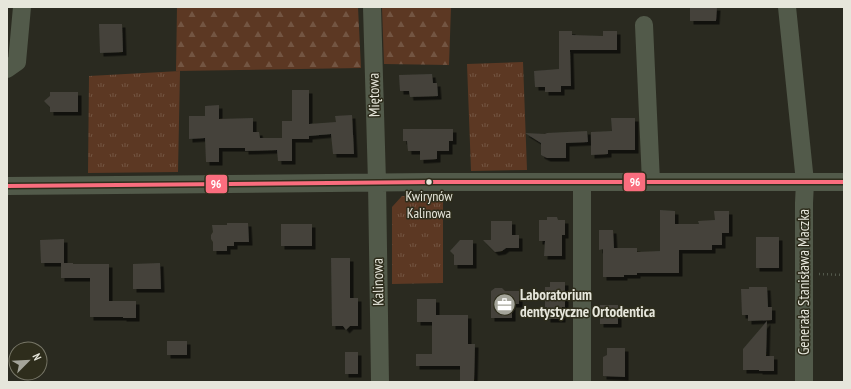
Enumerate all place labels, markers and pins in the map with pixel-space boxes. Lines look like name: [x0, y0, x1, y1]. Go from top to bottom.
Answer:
marker: Kwirynów Kalinowa: [424, 177, 434, 187]
place label: Kwirynów Kalinowa: [405, 187, 453, 222]
place label: Laboratorium dentystyczne Ortodentica: [520, 285, 655, 321]
office icon: Laboratorium dentystyczne Ortodentica: [491, 291, 517, 317]

